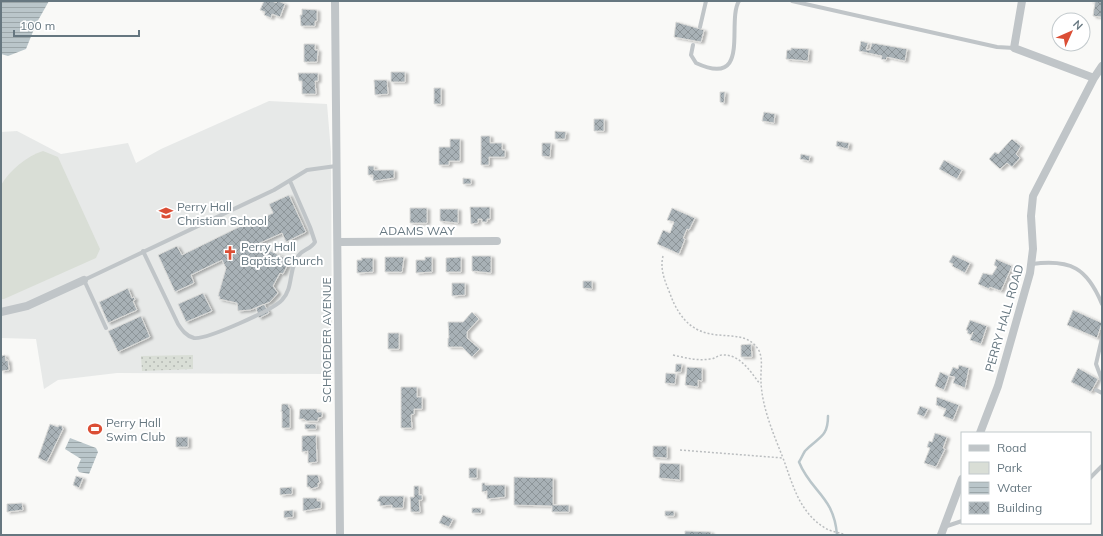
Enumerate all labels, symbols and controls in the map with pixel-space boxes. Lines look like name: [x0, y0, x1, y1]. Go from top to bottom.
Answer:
scale bar: [14, 12, 139, 38]
north arrow: [1051, 12, 1091, 52]
text: N: [1070, 17, 1086, 33]
text: 100 m: [20, 18, 55, 33]
place label: Perry Hall Christian School: [177, 199, 267, 228]
school or university icon: Perry Hall Christian School: [158, 205, 174, 221]
street label: ADAMS WAY: [379, 223, 455, 238]
place label: Perry Hall Baptist Church: [241, 239, 323, 268]
church icon: Perry Hall Baptist Church: [222, 245, 238, 261]
street label: PERRY HALL ROAD: [981, 262, 1027, 374]
street label: SCHROEDER AVENUE: [319, 277, 334, 403]
place label: Perry Hall Swim Club: [106, 415, 166, 444]
sports icon: Perry Hall Swim Club: [87, 421, 103, 437]
legend: [961, 432, 1091, 524]
text: Road: [997, 440, 1026, 455]
text: Park: [997, 460, 1023, 475]
text: Water: [997, 480, 1033, 495]
text: Building: [997, 500, 1042, 515]

